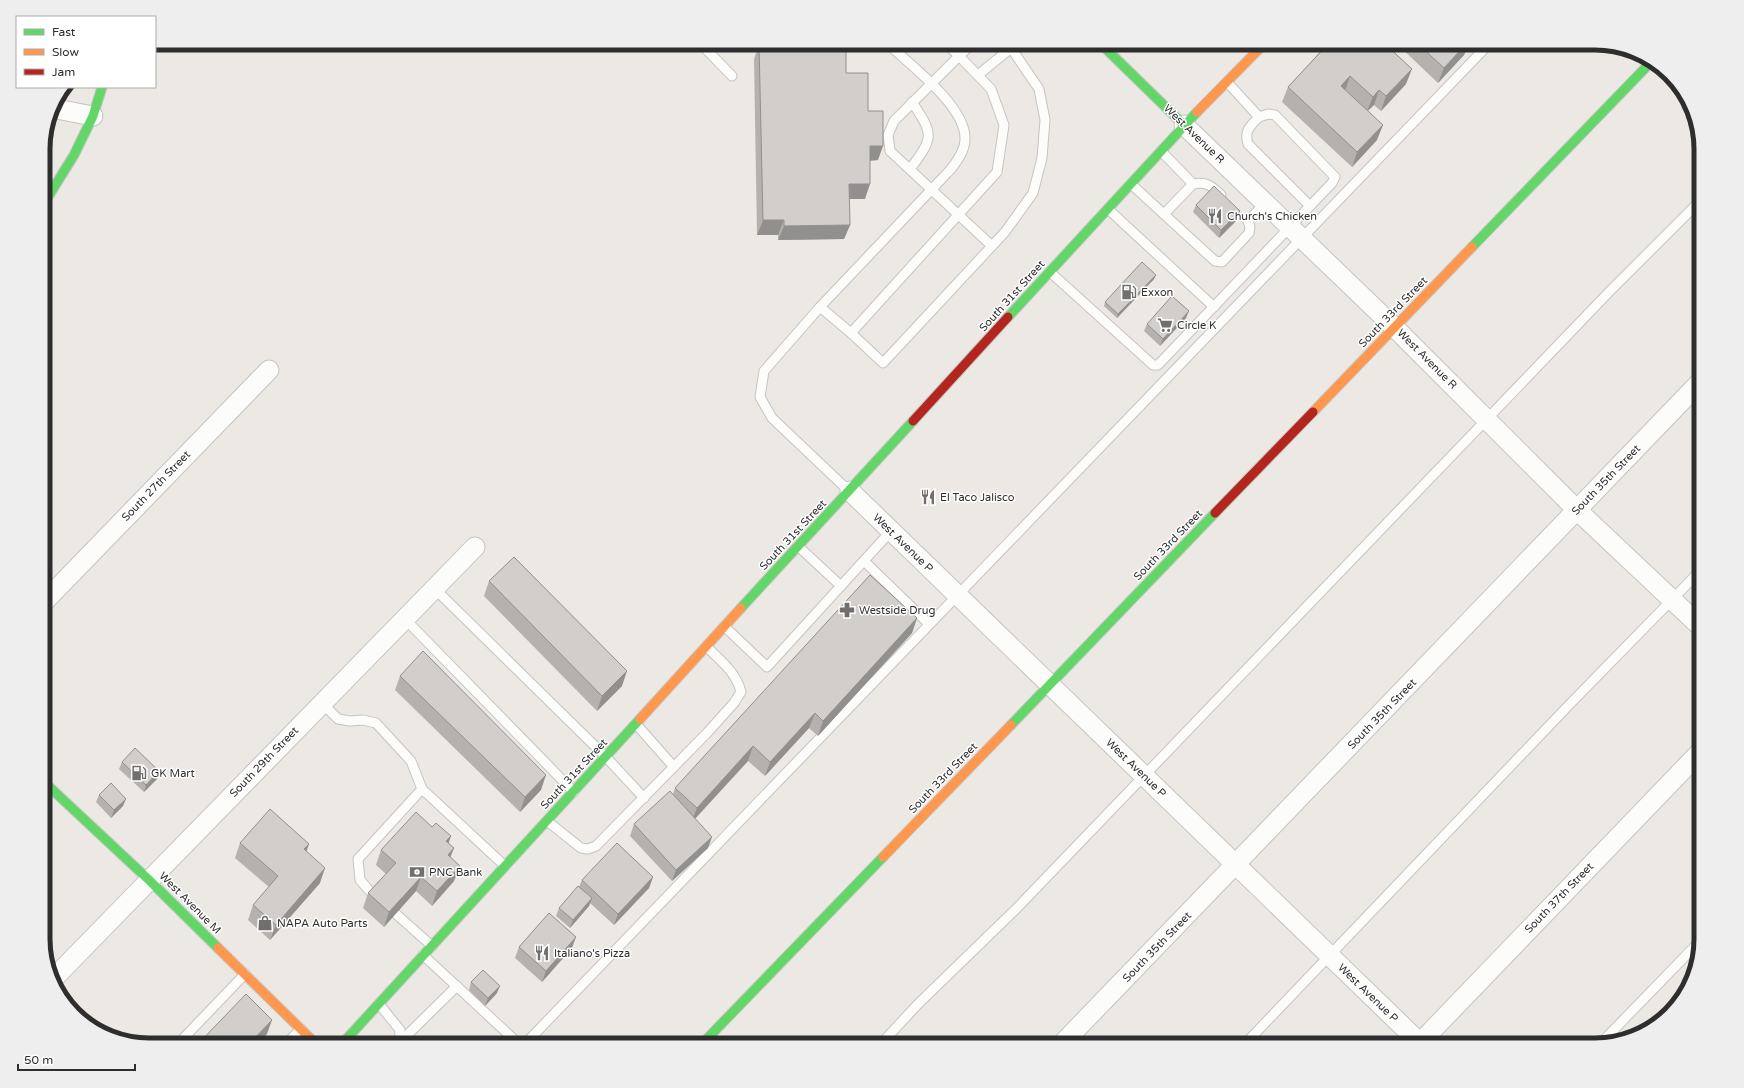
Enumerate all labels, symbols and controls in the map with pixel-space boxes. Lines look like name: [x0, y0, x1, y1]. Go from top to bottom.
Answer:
legend: [16, 16, 156, 88]
text: Fast: [52, 25, 76, 39]
text: Slow: [52, 45, 79, 59]
text: Jam: [52, 65, 75, 79]
street label: West Avenue R: [1161, 102, 1227, 166]
restaurant icon: Church's Chicken: [1206, 207, 1224, 225]
place label: Church's Chicken: [1227, 210, 1317, 223]
street label: South 31st Street: [977, 258, 1047, 334]
street label: South 33rd Street: [1356, 274, 1430, 350]
fuel station icon: Exxon: [1120, 283, 1138, 301]
place label: Exxon: [1141, 286, 1173, 299]
supermarket icon: Circle K: [1156, 316, 1174, 334]
place label: Circle K: [1177, 319, 1217, 332]
street label: West Avenue R: [1394, 326, 1460, 392]
street label: South 35th Street: [1569, 442, 1643, 518]
street label: South 27th Street: [119, 448, 193, 524]
restaurant icon: El Taco Jalisco: [919, 488, 937, 506]
place label: El Taco Jalisco: [940, 491, 1015, 504]
street label: South 31st Street: [757, 497, 829, 573]
street label: South 33rd Street: [1131, 507, 1205, 583]
street label: West Avenue P: [870, 511, 936, 575]
pharmacy icon: Westside Drug: [838, 601, 856, 619]
place label: Westside Drug: [859, 604, 935, 617]
street label: South 35th Street: [1345, 676, 1419, 752]
street label: South 29th Street: [227, 724, 301, 800]
street label: South 31st Street: [538, 736, 610, 812]
street label: West Avenue P: [1103, 736, 1169, 800]
street label: South 33rd Street: [906, 740, 980, 816]
fuel station icon: GK Mart: [130, 764, 148, 782]
place label: GK Mart: [151, 767, 195, 780]
street label: South 37th Street: [1522, 860, 1596, 936]
bank icon: PNC Bank: [408, 863, 426, 881]
place label: PNC Bank: [429, 866, 482, 879]
street label: West Avenue M: [156, 869, 224, 937]
street label: South 35th Street: [1120, 909, 1194, 985]
shop icon: NAPA Auto Parts: [256, 914, 274, 932]
place label: NAPA Auto Parts: [277, 917, 367, 930]
restaurant icon: Italiano's Pizza: [533, 944, 551, 962]
place label: Italiano's Pizza: [554, 947, 630, 960]
street label: West Avenue P: [1335, 961, 1401, 1025]
scale bar: [18, 1046, 135, 1072]
text: 50 m: [24, 1053, 53, 1067]

